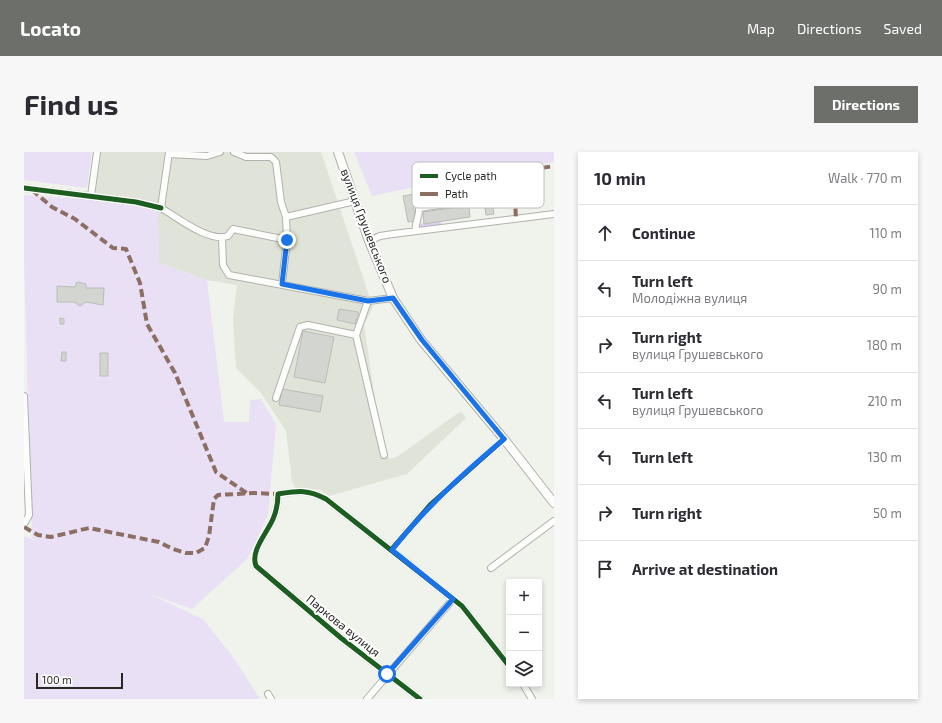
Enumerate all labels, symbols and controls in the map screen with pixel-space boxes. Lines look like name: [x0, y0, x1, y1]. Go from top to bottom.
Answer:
text: Locato: [20, 17, 81, 40]
text: Map: [747, 20, 775, 37]
text: Directions: [797, 20, 862, 37]
text: Saved: [884, 20, 922, 37]
button: Directions: [814, 86, 918, 123]
text: Find us: [24, 87, 118, 121]
legend: [412, 162, 544, 208]
street label: вулиця Грушевського: [338, 166, 395, 285]
text: 10 min: [594, 168, 646, 188]
text: Cycle path: [445, 169, 497, 182]
text: Walk · 770 m: [828, 170, 902, 186]
text: Path: [445, 187, 468, 200]
icon: ahead: [594, 222, 616, 244]
text: Continue: [632, 224, 695, 242]
text: 110 m: [870, 225, 902, 241]
route end: [278, 231, 296, 249]
text: Turn left: [632, 272, 693, 290]
icon: left: [594, 278, 616, 300]
text: 90 m: [872, 281, 902, 297]
text: Молодіжна вулиця: [632, 290, 747, 306]
text: Turn right: [632, 328, 702, 346]
icon: right: [594, 334, 616, 356]
text: 180 m: [867, 337, 902, 353]
text: вулиця Грушевського: [632, 346, 764, 362]
text: Turn left: [632, 384, 693, 402]
icon: left: [594, 390, 616, 412]
text: 210 m: [867, 393, 902, 409]
text: вулиця Грушевського: [632, 402, 764, 418]
icon: left: [594, 446, 616, 468]
text: Turn left: [632, 448, 693, 466]
text: 130 m: [867, 449, 902, 465]
icon: right: [594, 502, 616, 524]
text: Turn right: [632, 504, 702, 522]
text: 50 m: [873, 505, 902, 521]
icon: arrive: [594, 558, 616, 580]
text: Arrive at destination: [632, 560, 778, 578]
map controls: [506, 579, 542, 687]
button: +: [506, 579, 542, 615]
street label: Паркова вулиця: [303, 591, 383, 660]
button: −: [506, 615, 542, 651]
button: layers: [506, 651, 542, 687]
route start: [378, 665, 396, 683]
scale bar: [36, 671, 123, 690]
text: 100 m: [42, 673, 72, 686]

